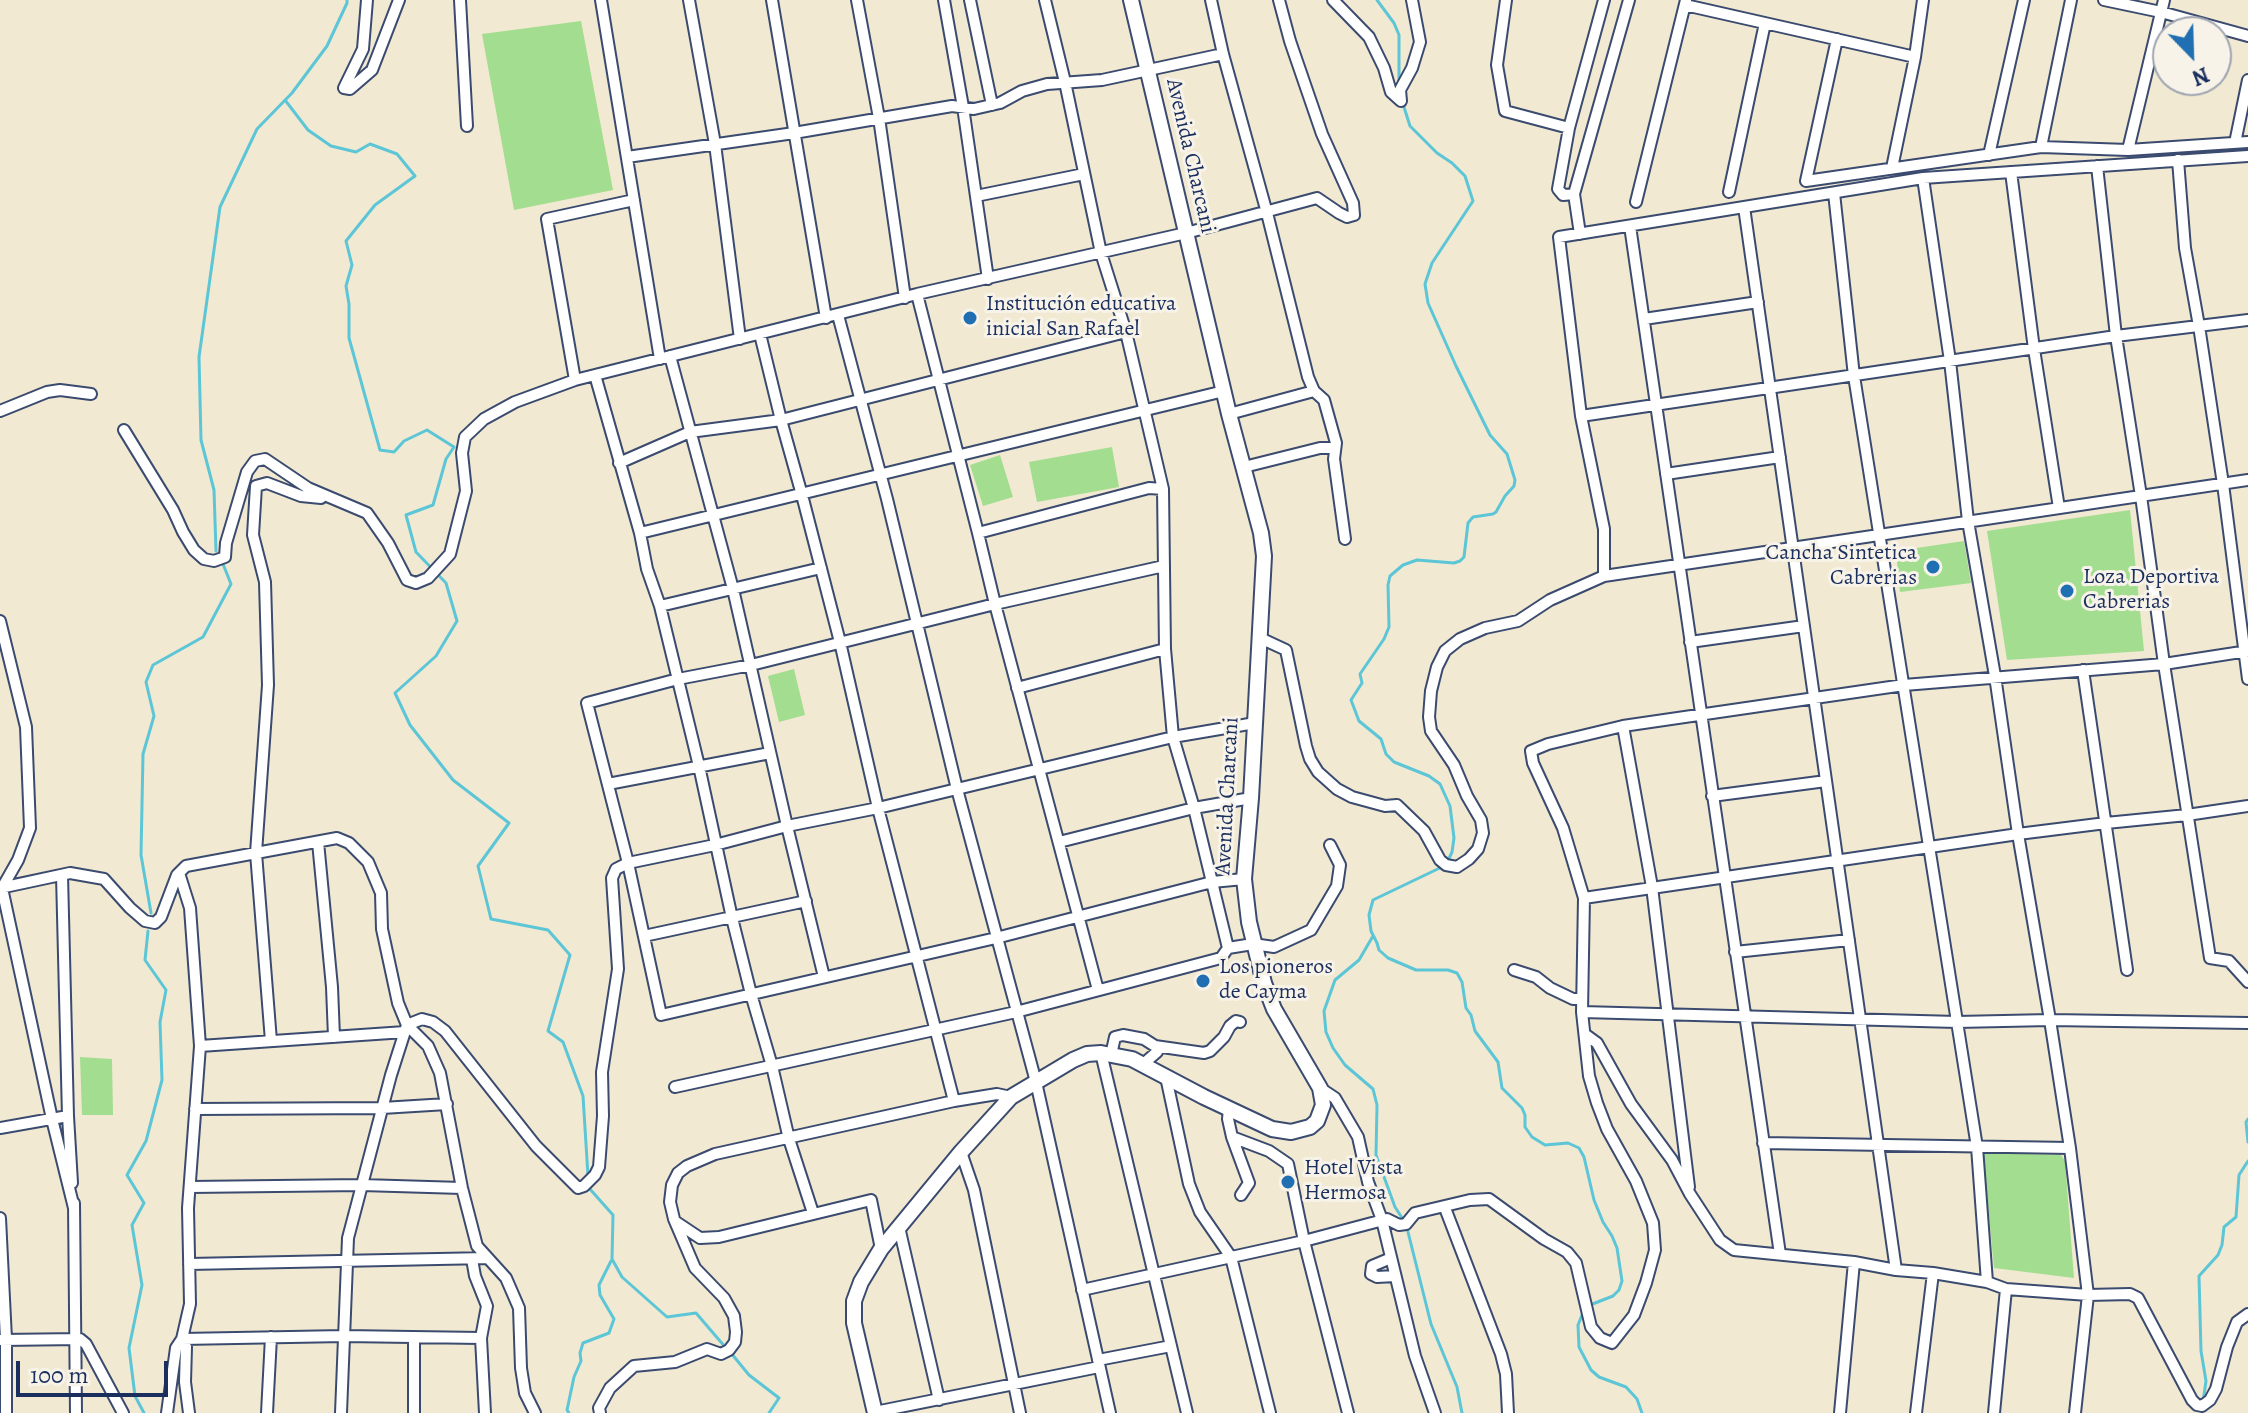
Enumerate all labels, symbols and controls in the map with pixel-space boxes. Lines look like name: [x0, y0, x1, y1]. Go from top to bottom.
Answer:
north arrow: [2152, 16, 2232, 96]
text: N: [2187, 59, 2214, 93]
street label: Avenida Charcani: [1159, 76, 1221, 236]
place label: Institución educativa inicial San Rafael: [986, 292, 1176, 344]
marker: Institución educativa inicial San Rafael: [961, 309, 979, 327]
place label: Cancha Sintetica Cabrerias: [1766, 541, 1917, 592]
marker: Cancha Sintetica Cabrerias: [1924, 558, 1942, 576]
place label: Loza Deportiva Cabrerias: [2083, 565, 2219, 616]
marker: Loza Deportiva Cabrerias: [2058, 582, 2076, 600]
street label: Avenida Charcani: [1211, 716, 1245, 876]
place label: Los pioneros de Cayma: [1219, 955, 1333, 1006]
marker: Los pioneros de Cayma: [1194, 972, 1212, 990]
place label: Hotel Vista Hermosa: [1304, 1156, 1403, 1208]
marker: Hotel Vista Hermosa: [1279, 1173, 1297, 1191]
scale bar: [20, 1345, 172, 1395]
text: 100 m: [30, 1359, 89, 1391]

